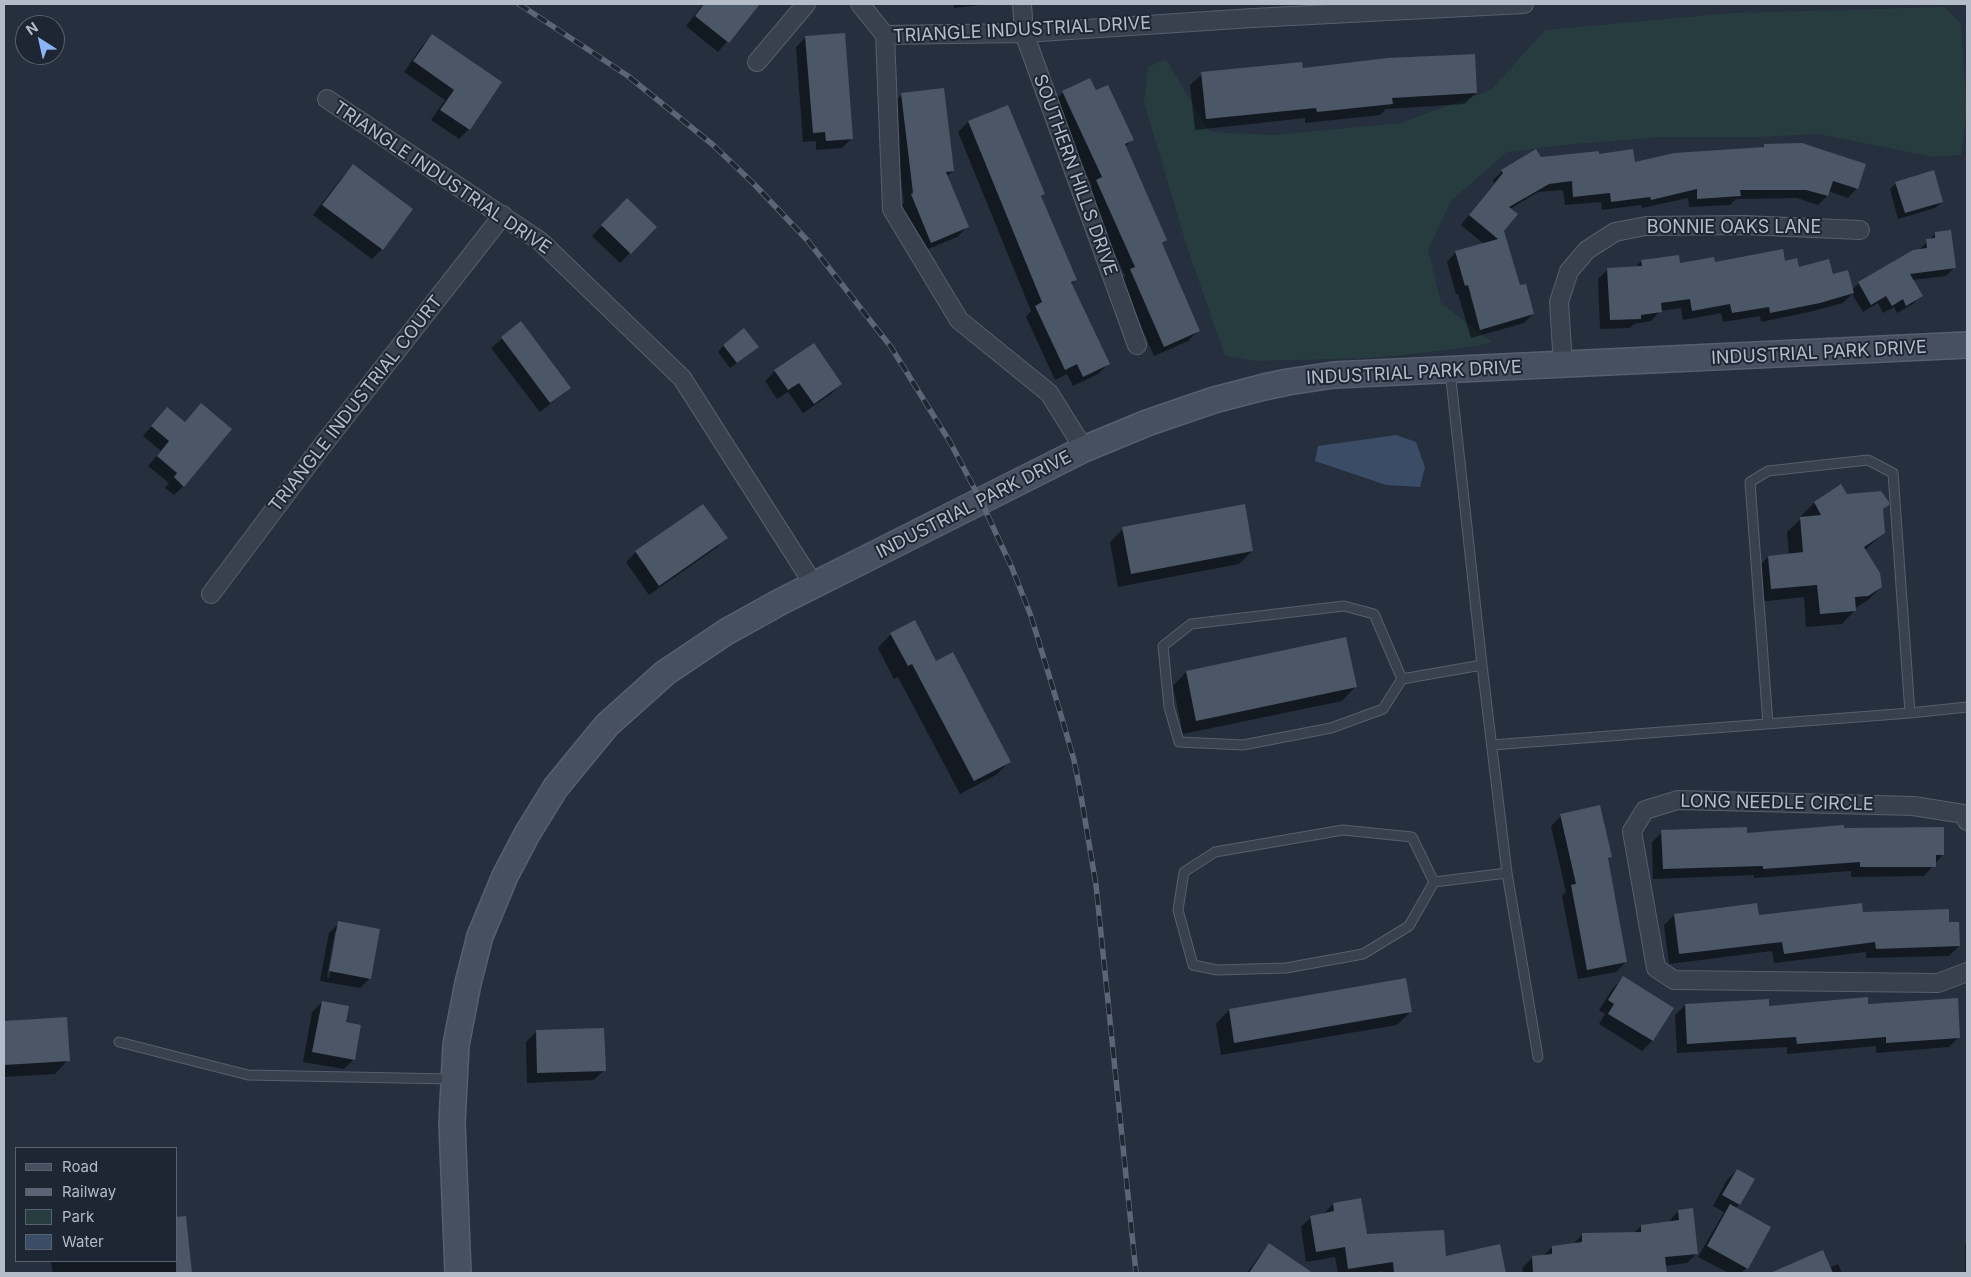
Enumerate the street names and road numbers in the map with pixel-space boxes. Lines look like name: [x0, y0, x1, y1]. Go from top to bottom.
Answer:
street label: TRIANGLE INDUSTRIAL DRIVE: [893, 12, 1151, 48]
street label: SOUTHERN HILLS DRIVE: [1029, 71, 1121, 279]
street label: TRIANGLE INDUSTRIAL DRIVE: [329, 97, 555, 259]
street label: BONNIE OAKS LANE: [1647, 217, 1821, 239]
street label: TRIANGLE INDUSTRIAL COURT: [265, 291, 447, 517]
street label: INDUSTRIAL PARK DRIVE: [1711, 337, 1927, 369]
street label: INDUSTRIAL PARK DRIVE: [1306, 357, 1522, 389]
street label: INDUSTRIAL PARK DRIVE: [873, 446, 1075, 564]
street label: LONG NEEDLE CIRCLE: [1680, 791, 1874, 815]

